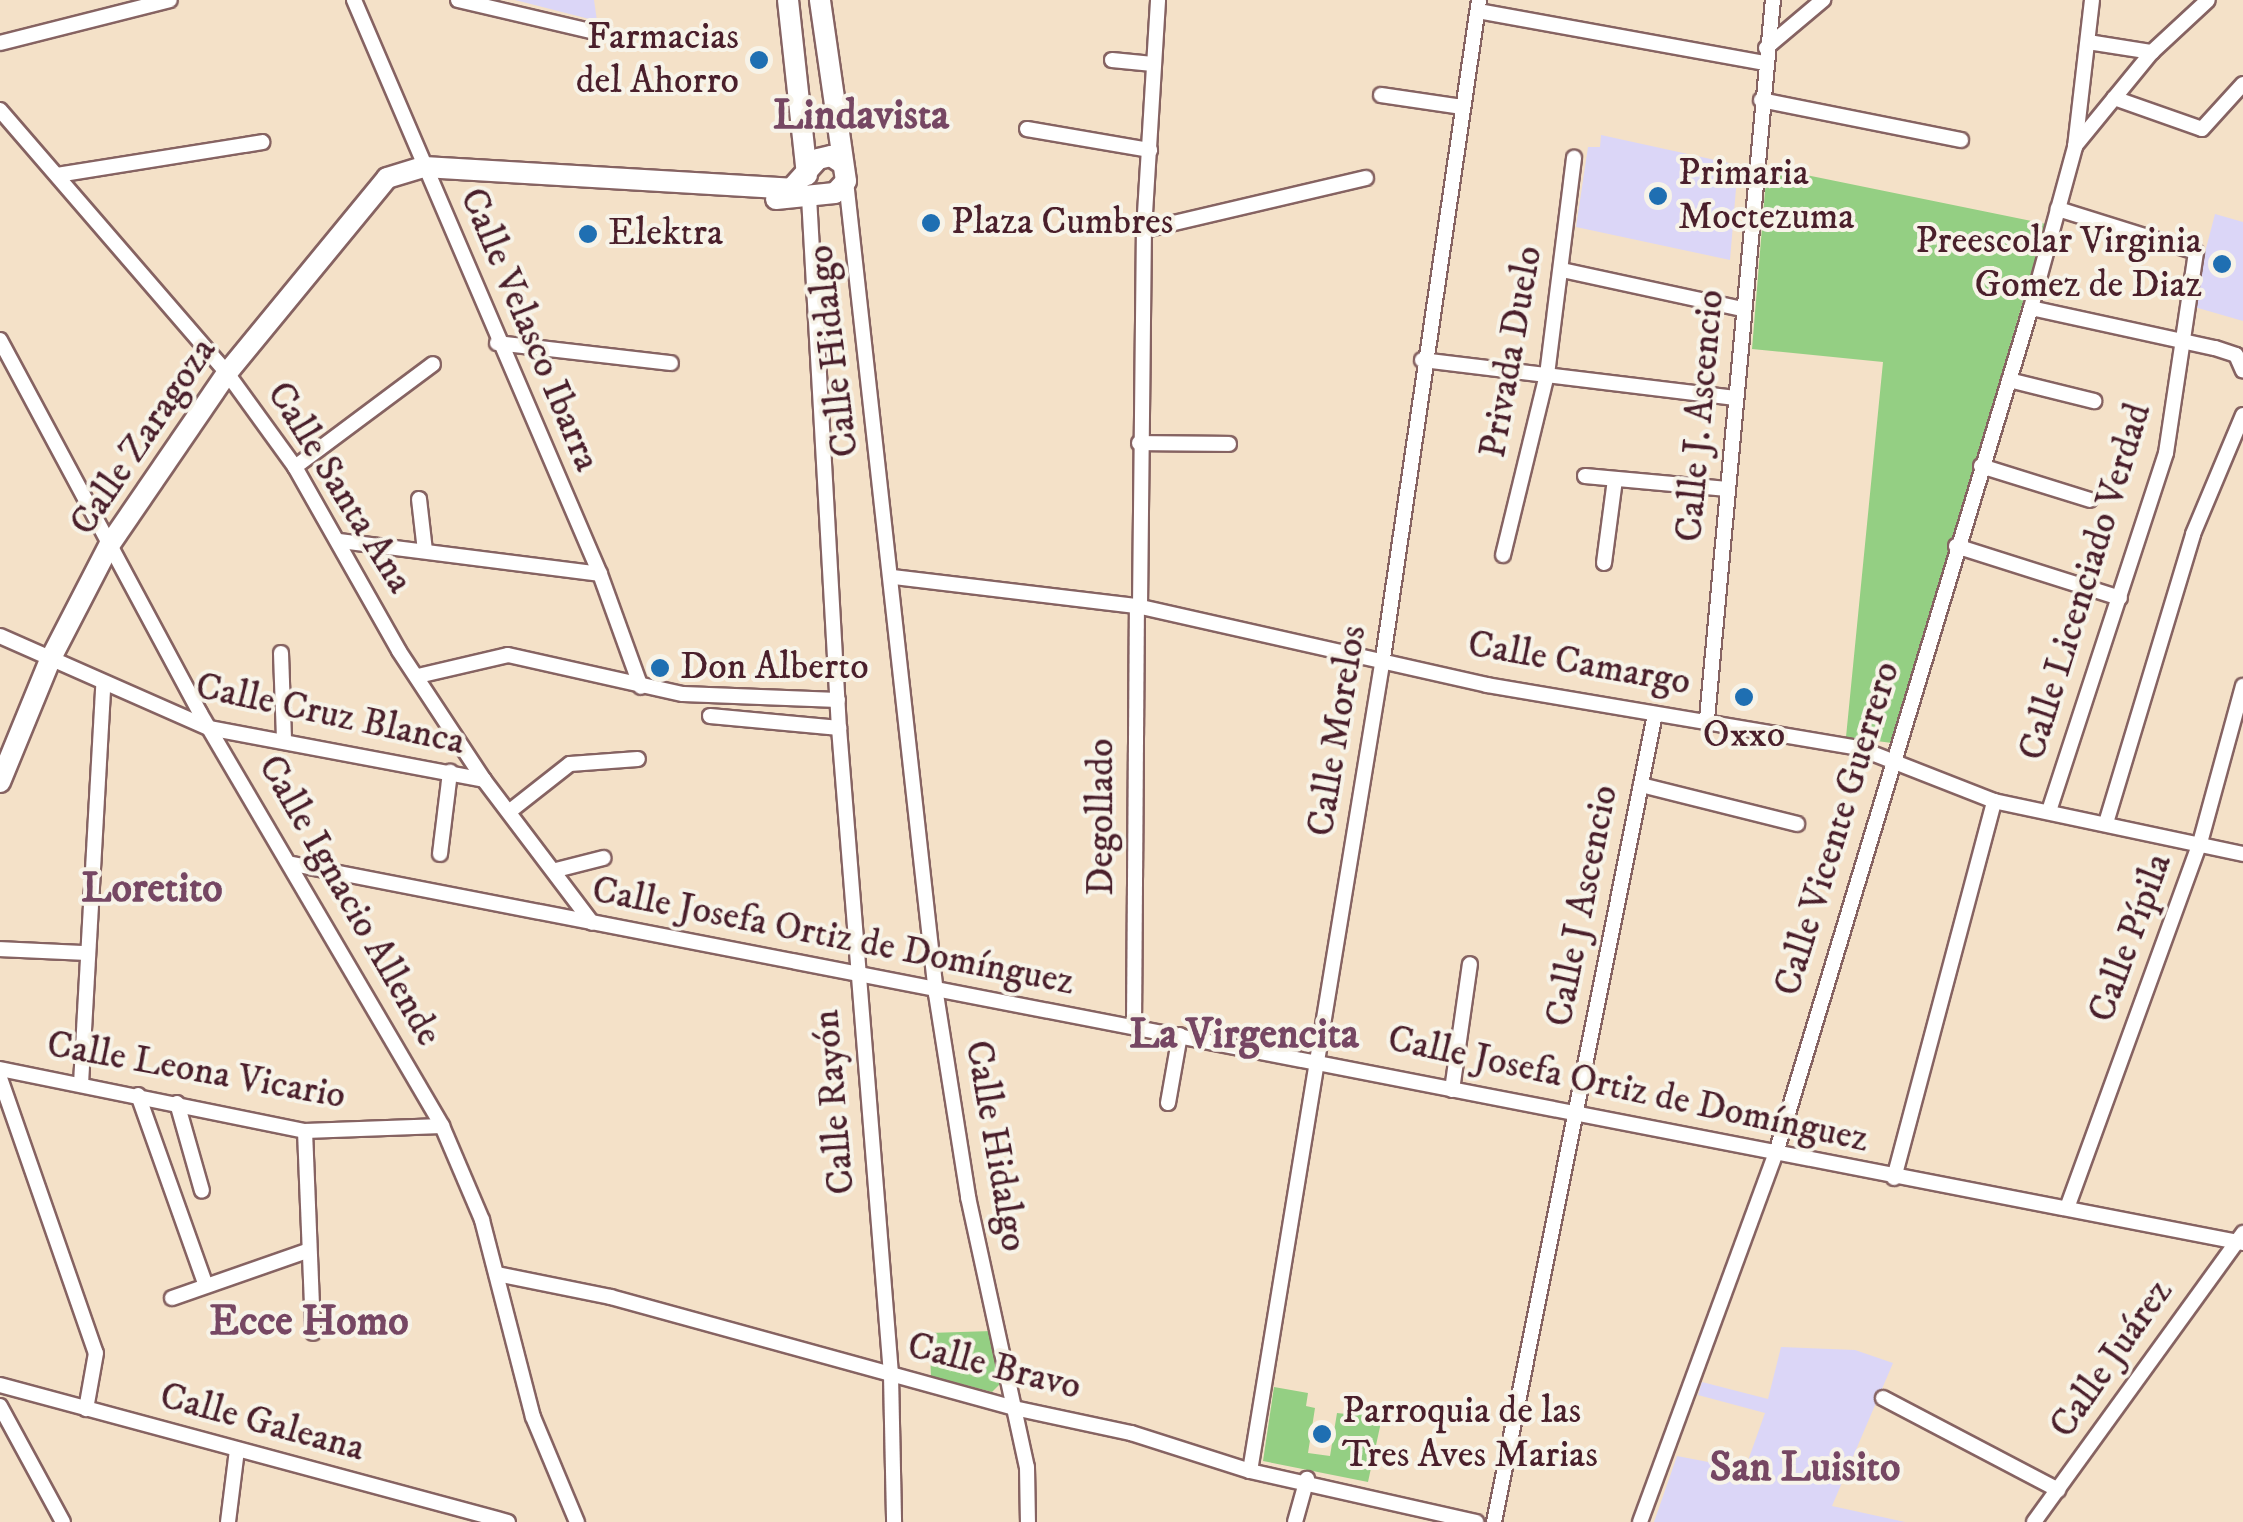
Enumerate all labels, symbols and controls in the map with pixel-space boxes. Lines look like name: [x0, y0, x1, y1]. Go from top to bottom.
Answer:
place label: Farmacias del Ahorro: [576, 15, 739, 104]
marker: Farmacias del Ahorro: [748, 49, 770, 71]
district label: Lindavista: [773, 91, 949, 141]
place label: Primaria Moctezuma: [1678, 151, 1854, 240]
street label: Calle Velasco Ibarra: [449, 182, 609, 478]
marker: Primaria Moctezuma: [1647, 185, 1669, 207]
place label: Plaza Cumbres: [951, 200, 1173, 246]
place label: Elektra: [608, 211, 723, 257]
marker: Plaza Cumbres: [920, 212, 942, 234]
place label: Preescolar Virginia Gomez de Diaz: [1915, 219, 2202, 308]
marker: Elektra: [577, 223, 599, 245]
street label: Calle Hidalgo: [798, 242, 870, 460]
street label: Privada Duelo: [1471, 243, 1553, 461]
marker: Preescolar Virginia Gomez de Diaz: [2211, 253, 2233, 275]
street label: Calle J. Ascencio: [1667, 288, 1735, 544]
street label: Calle Zaragoza: [61, 330, 227, 544]
street label: Calle Santa Ana: [256, 374, 422, 602]
street label: Calle Licenciado Verdad: [2010, 398, 2162, 766]
street label: Calle Morelos: [1299, 622, 1377, 840]
street label: Calle Camargo: [1464, 622, 1694, 706]
place label: Don Alberto: [680, 645, 869, 691]
marker: Don Alberto: [649, 657, 671, 679]
street label: Calle Vicente Guerrero: [1766, 657, 1910, 1001]
street label: Calle Cruz Blanca: [191, 664, 469, 766]
marker: Oxxo: [1733, 686, 1755, 708]
place label: Oxxo: [1703, 713, 1785, 759]
street label: Degollado: [1079, 738, 1125, 896]
street label: Calle Ignacio Allende: [247, 748, 451, 1054]
street label: Calle J Ascencio: [1537, 782, 1629, 1030]
street label: Calle Pípila: [2079, 848, 2183, 1028]
district label: Loretito: [81, 864, 223, 914]
street label: Calle Josefa Ortiz de Domínguez: [588, 868, 1078, 1006]
street label: Calle Rayón: [804, 1008, 866, 1196]
district label: La Virgencita: [1129, 1010, 1359, 1060]
street label: Calle Josefa Ortiz de Domínguez: [1383, 1017, 1873, 1163]
street label: Calle Leona Vicario: [43, 1022, 349, 1120]
street label: Calle Hidalgo: [954, 1037, 1036, 1255]
street label: Calle Juárez: [2041, 1271, 2183, 1447]
district label: Ecce Homo: [209, 1297, 409, 1347]
street label: Calle Bravo: [903, 1323, 1085, 1411]
street label: Calle Galeana: [155, 1374, 369, 1472]
place label: Parroquia de las Tres Aves Marias: [1342, 1389, 1598, 1478]
marker: Parroquia de las Tres Aves Marias: [1311, 1423, 1333, 1445]
district label: San Luisito: [1710, 1443, 1900, 1493]

